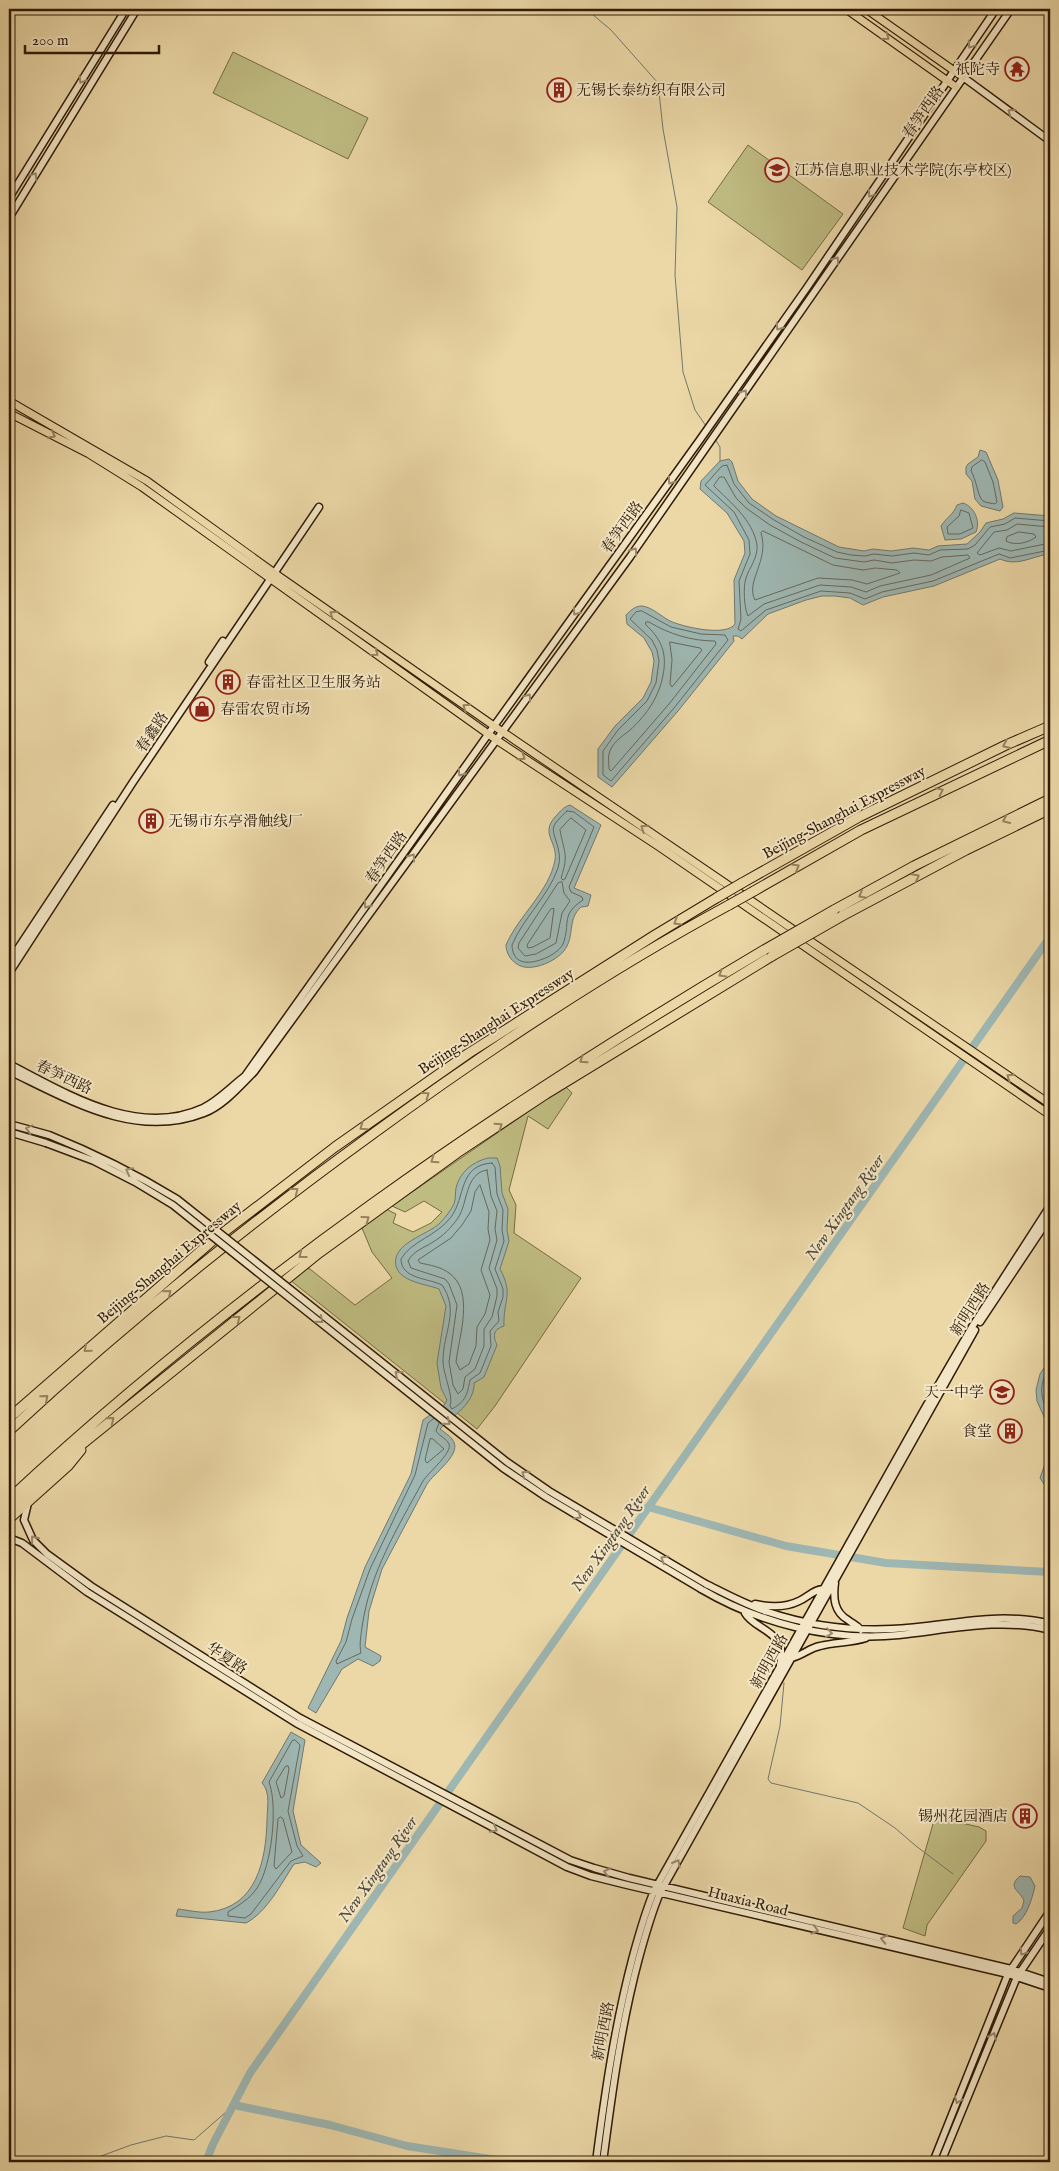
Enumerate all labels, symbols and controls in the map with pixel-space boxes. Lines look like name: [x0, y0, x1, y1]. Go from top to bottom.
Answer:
scale bar: [25, 22, 159, 54]
text: 200 m: [32, 31, 69, 50]
one-way arrow: [880, 31, 890, 40]
one-way arrow: [968, 39, 977, 48]
temple icon: 祇陀寺: [1004, 56, 1030, 82]
place label: 祇陀寺: [955, 60, 1000, 79]
one-way arrow: [78, 74, 88, 83]
building icon: 无锡长泰纺织有限公司: [546, 77, 572, 103]
place label: 无锡长泰纺织有限公司: [576, 81, 726, 100]
street label: 春笋西路: [898, 82, 948, 142]
one-way arrow: [1007, 109, 1017, 118]
school or university icon: 江苏信息职业技术学院(东亭校区): [764, 157, 790, 183]
place label: 江苏信息职业技术学院(东亭校区): [794, 161, 1012, 180]
one-way arrow: [28, 172, 38, 181]
one-way arrow: [868, 188, 877, 197]
one-way arrow: [830, 256, 839, 265]
one-way arrow: [776, 322, 785, 331]
one-way arrow: [738, 389, 747, 399]
one-way arrow: [47, 429, 56, 439]
one-way arrow: [668, 475, 677, 484]
street label: 春笋西路: [597, 497, 648, 557]
one-way arrow: [628, 548, 637, 557]
one-way arrow: [573, 606, 581, 615]
one-way arrow: [329, 611, 339, 620]
one-way arrow: [369, 647, 379, 656]
building icon: 春雷社区卫生服务站: [215, 669, 241, 695]
place label: 春雷社区卫生服务站: [246, 673, 381, 692]
one-way arrow: [522, 693, 531, 703]
shop icon: 春雷农贸市场: [189, 696, 215, 722]
place label: 春雷农贸市场: [220, 700, 310, 719]
one-way arrow: [462, 704, 472, 713]
street label: 春鑫路: [132, 708, 173, 756]
one-way arrow: [1002, 739, 1011, 750]
one-way arrow: [516, 751, 525, 760]
street label: Beijing–Shanghai Expressway: [760, 761, 929, 864]
one-way arrow: [458, 767, 467, 777]
one-way arrow: [935, 787, 944, 797]
building icon: 无锡市东亭滑触线厂: [138, 808, 164, 834]
place label: 无锡市东亭滑触线厂: [168, 812, 303, 831]
one-way arrow: [1002, 814, 1011, 824]
one-way arrow: [640, 825, 649, 834]
street label: 春笋西路: [361, 827, 411, 887]
one-way arrow: [406, 853, 415, 863]
one-way arrow: [791, 863, 800, 873]
one-way arrow: [911, 873, 920, 883]
one-way arrow: [858, 889, 867, 899]
one-way arrow: [364, 900, 373, 909]
one-way arrow: [673, 916, 682, 926]
street label: Beijing–Shanghai Expressway: [415, 964, 578, 1079]
one-way arrow: [718, 968, 727, 978]
one-way arrow: [580, 1053, 589, 1063]
street label: 春笋西路: [33, 1056, 95, 1099]
one-way arrow: [1006, 1074, 1015, 1083]
one-way arrow: [420, 1092, 430, 1101]
one-way arrow: [360, 1121, 369, 1130]
one-way arrow: [493, 1123, 503, 1132]
one-way arrow: [25, 1124, 34, 1135]
water label: New Xingtang River: [802, 1150, 891, 1265]
one-way arrow: [430, 1154, 440, 1163]
one-way arrow: [125, 1167, 134, 1177]
one-way arrow: [289, 1188, 298, 1196]
street label: Beijing–Shanghai Expressway: [94, 1196, 246, 1328]
one-way arrow: [360, 1216, 370, 1225]
one-way arrow: [299, 1250, 308, 1258]
street label: 新明西路: [946, 1279, 994, 1340]
one-way arrow: [163, 1289, 172, 1298]
one-way arrow: [232, 1315, 241, 1324]
one-way arrow: [314, 1315, 323, 1323]
one-way arrow: [84, 1343, 93, 1352]
one-way arrow: [394, 1370, 403, 1379]
school or university icon: 天一中学: [989, 1379, 1015, 1405]
place label: 天一中学: [924, 1383, 984, 1402]
one-way arrow: [39, 1395, 48, 1404]
one-way arrow: [441, 1416, 450, 1425]
one-way arrow: [105, 1418, 114, 1426]
building icon: 食堂: [997, 1418, 1023, 1444]
place label: 食堂: [962, 1422, 992, 1441]
one-way arrow: [521, 1471, 531, 1480]
water label: New Xingtang River: [568, 1481, 657, 1596]
one-way arrow: [573, 1510, 582, 1520]
one-way arrow: [30, 1536, 39, 1545]
one-way arrow: [660, 1556, 669, 1566]
one-way arrow: [825, 1627, 833, 1638]
street label: 新明西路: [747, 1630, 792, 1692]
street label: 华夏路: [203, 1638, 251, 1679]
building icon: 锡州花园酒店: [1012, 1803, 1038, 1829]
place label: 锡州花园酒店: [918, 1807, 1008, 1826]
water label: New Xingtang River: [335, 1812, 424, 1927]
one-way arrow: [489, 1823, 498, 1833]
one-way arrow: [671, 1859, 681, 1868]
one-way arrow: [603, 1867, 612, 1878]
street label: Huaxia Road: [706, 1882, 791, 1921]
one-way arrow: [810, 1924, 819, 1935]
one-way arrow: [880, 1934, 889, 1945]
one-way arrow: [1020, 1946, 1029, 1955]
street label: 新明西路: [588, 2000, 619, 2062]
one-way arrow: [986, 2032, 997, 2041]
one-way arrow: [953, 2095, 964, 2104]

